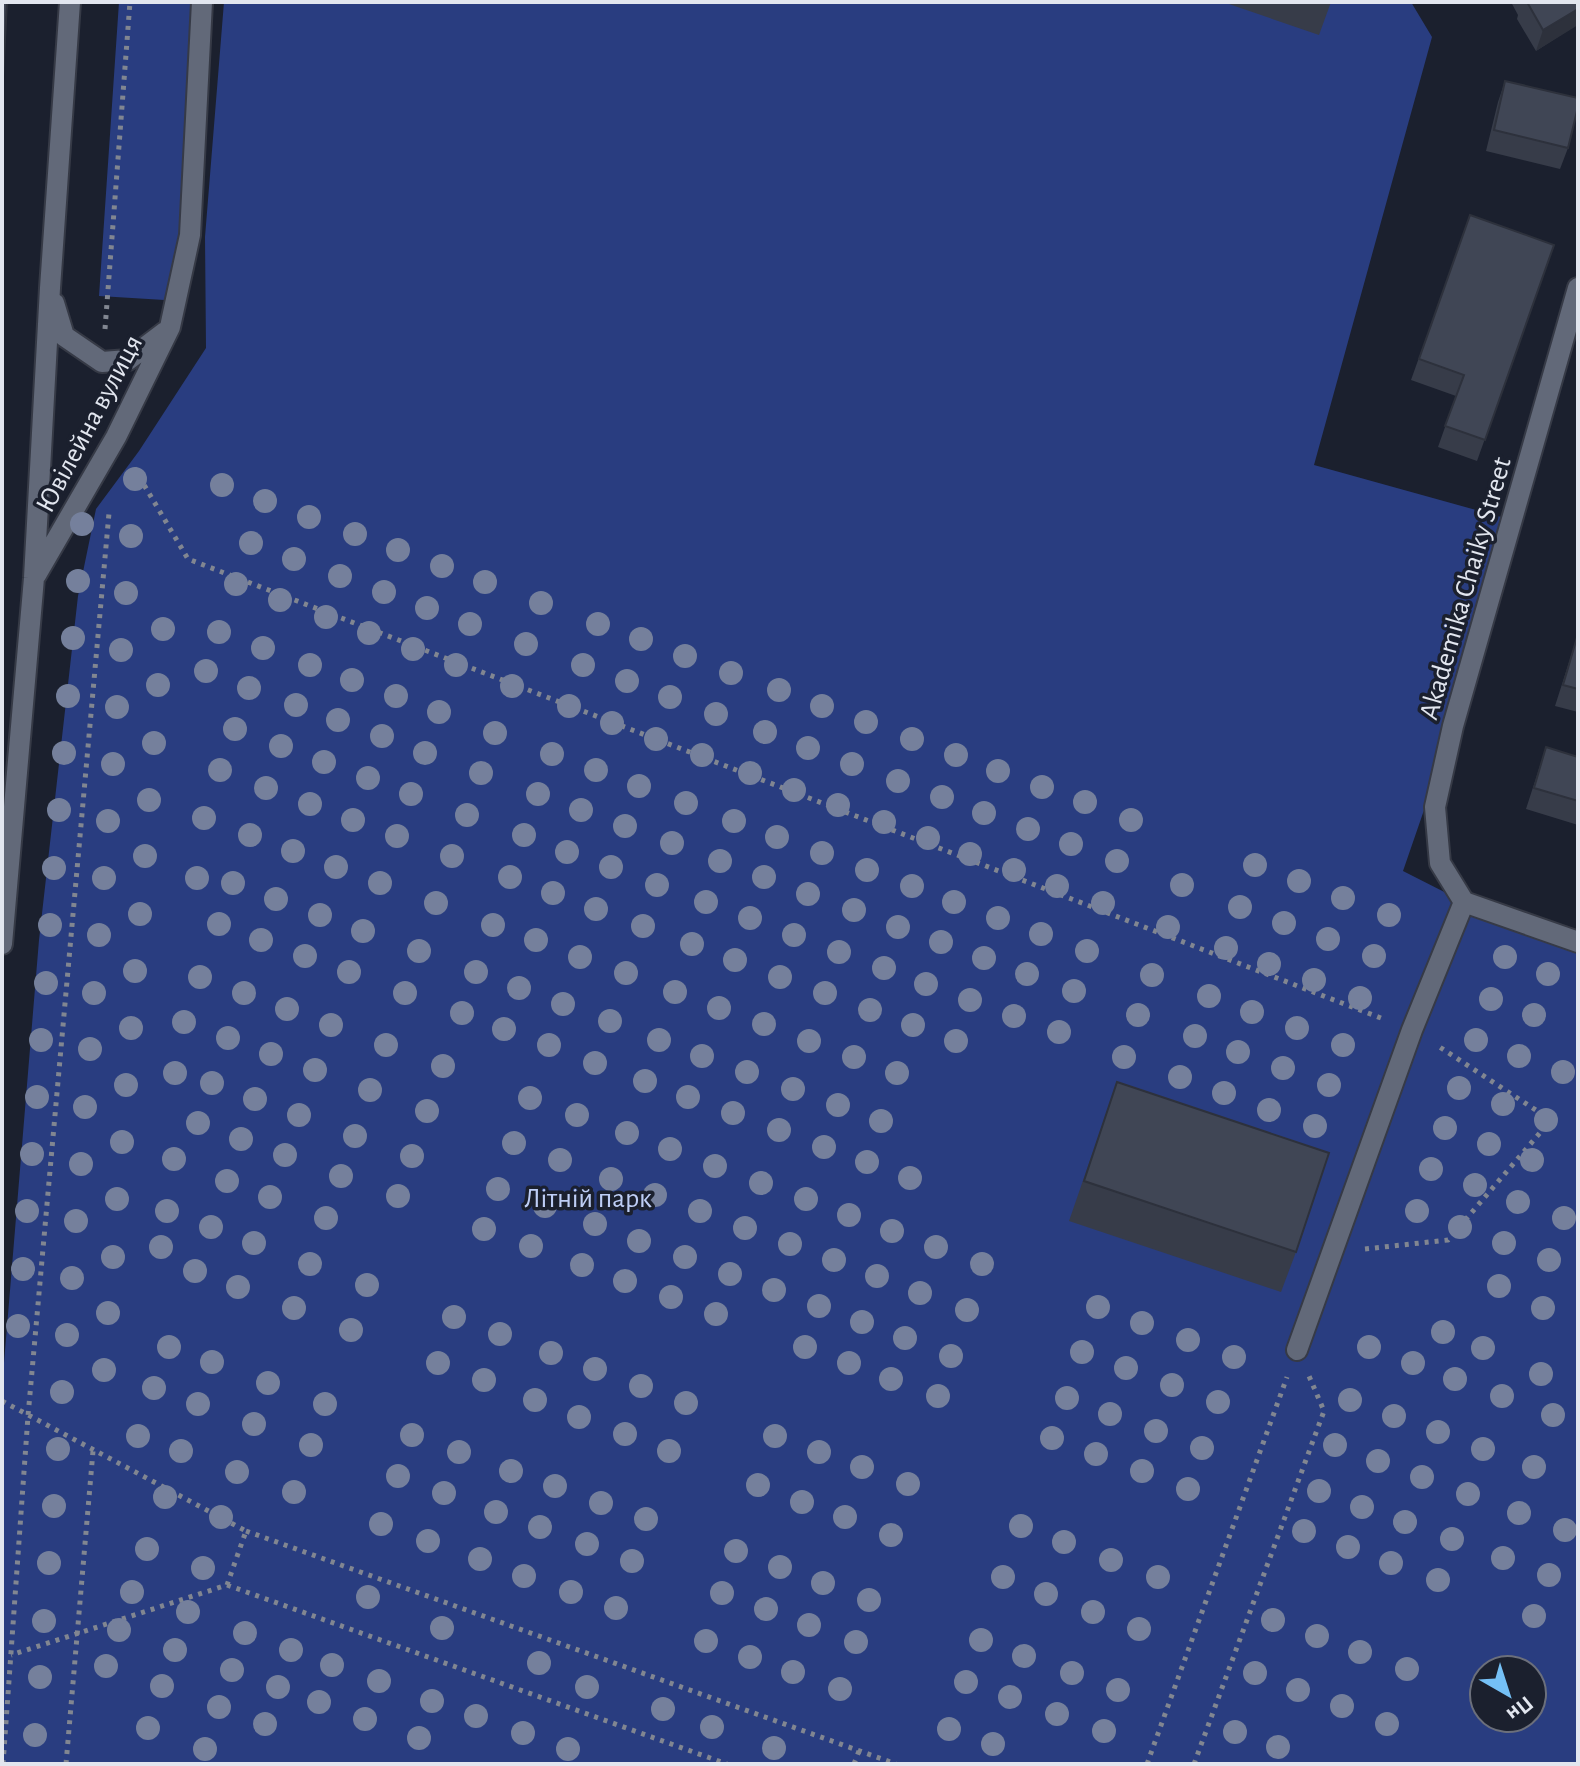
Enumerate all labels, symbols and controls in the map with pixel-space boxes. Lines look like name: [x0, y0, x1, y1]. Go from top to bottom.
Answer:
street label: Ювілейна вулиця: [31, 331, 148, 517]
street label: Akademika Chaiky Street: [1415, 454, 1517, 723]
park label: Літній парк: [524, 1185, 652, 1213]
north arrow: [1468, 1654, 1548, 1734]
text: Пн: [1503, 1692, 1537, 1726]

